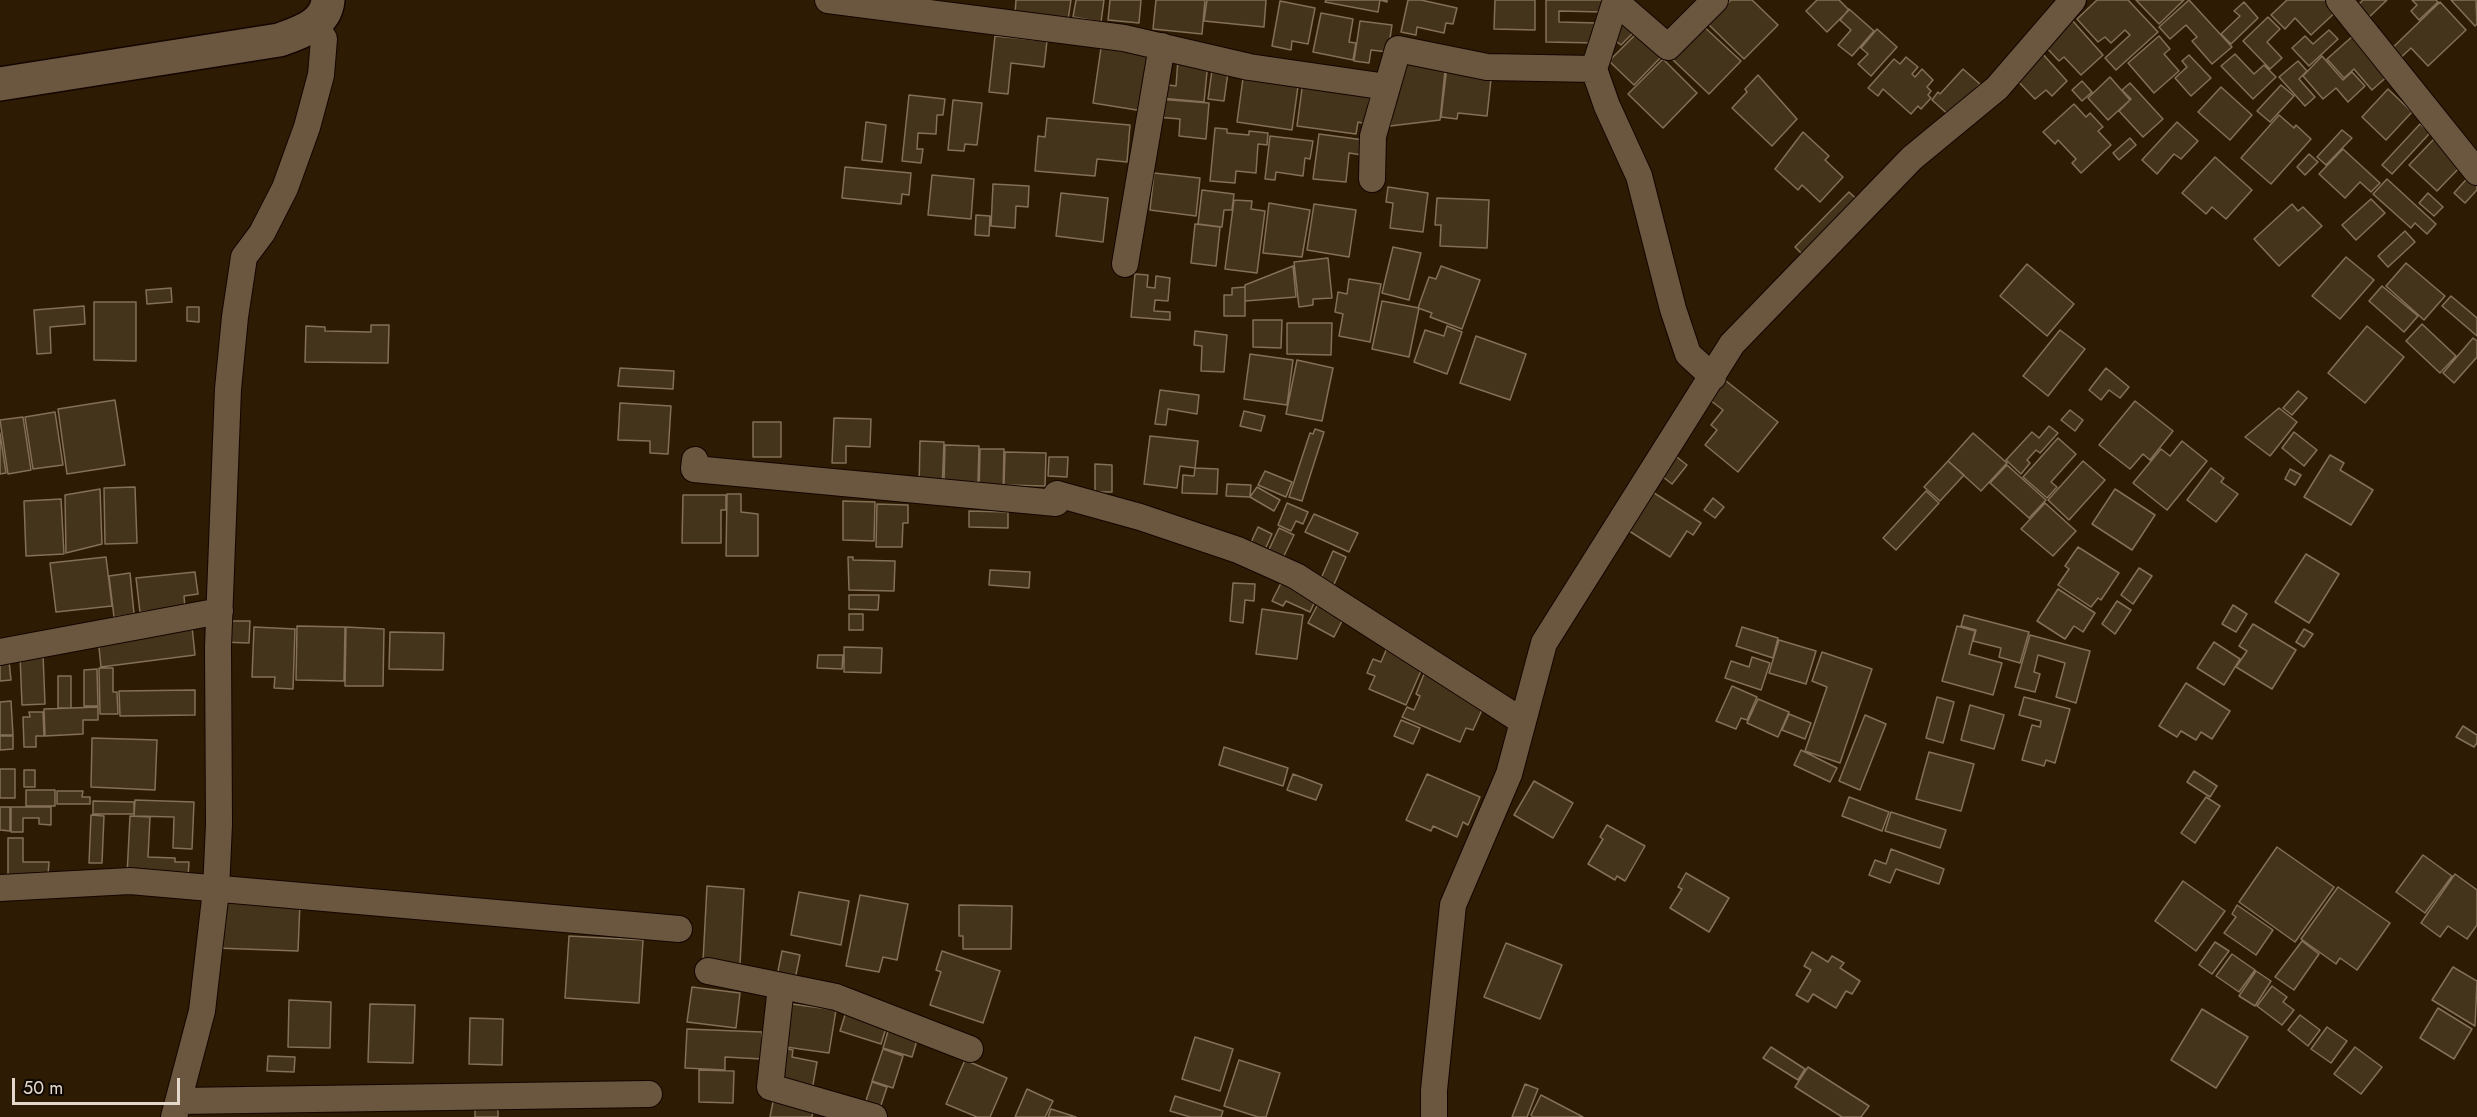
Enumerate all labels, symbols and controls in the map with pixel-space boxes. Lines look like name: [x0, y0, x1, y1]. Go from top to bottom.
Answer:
scale bar: [15, 1066, 183, 1104]
text: 50 m: [23, 1075, 63, 1101]

